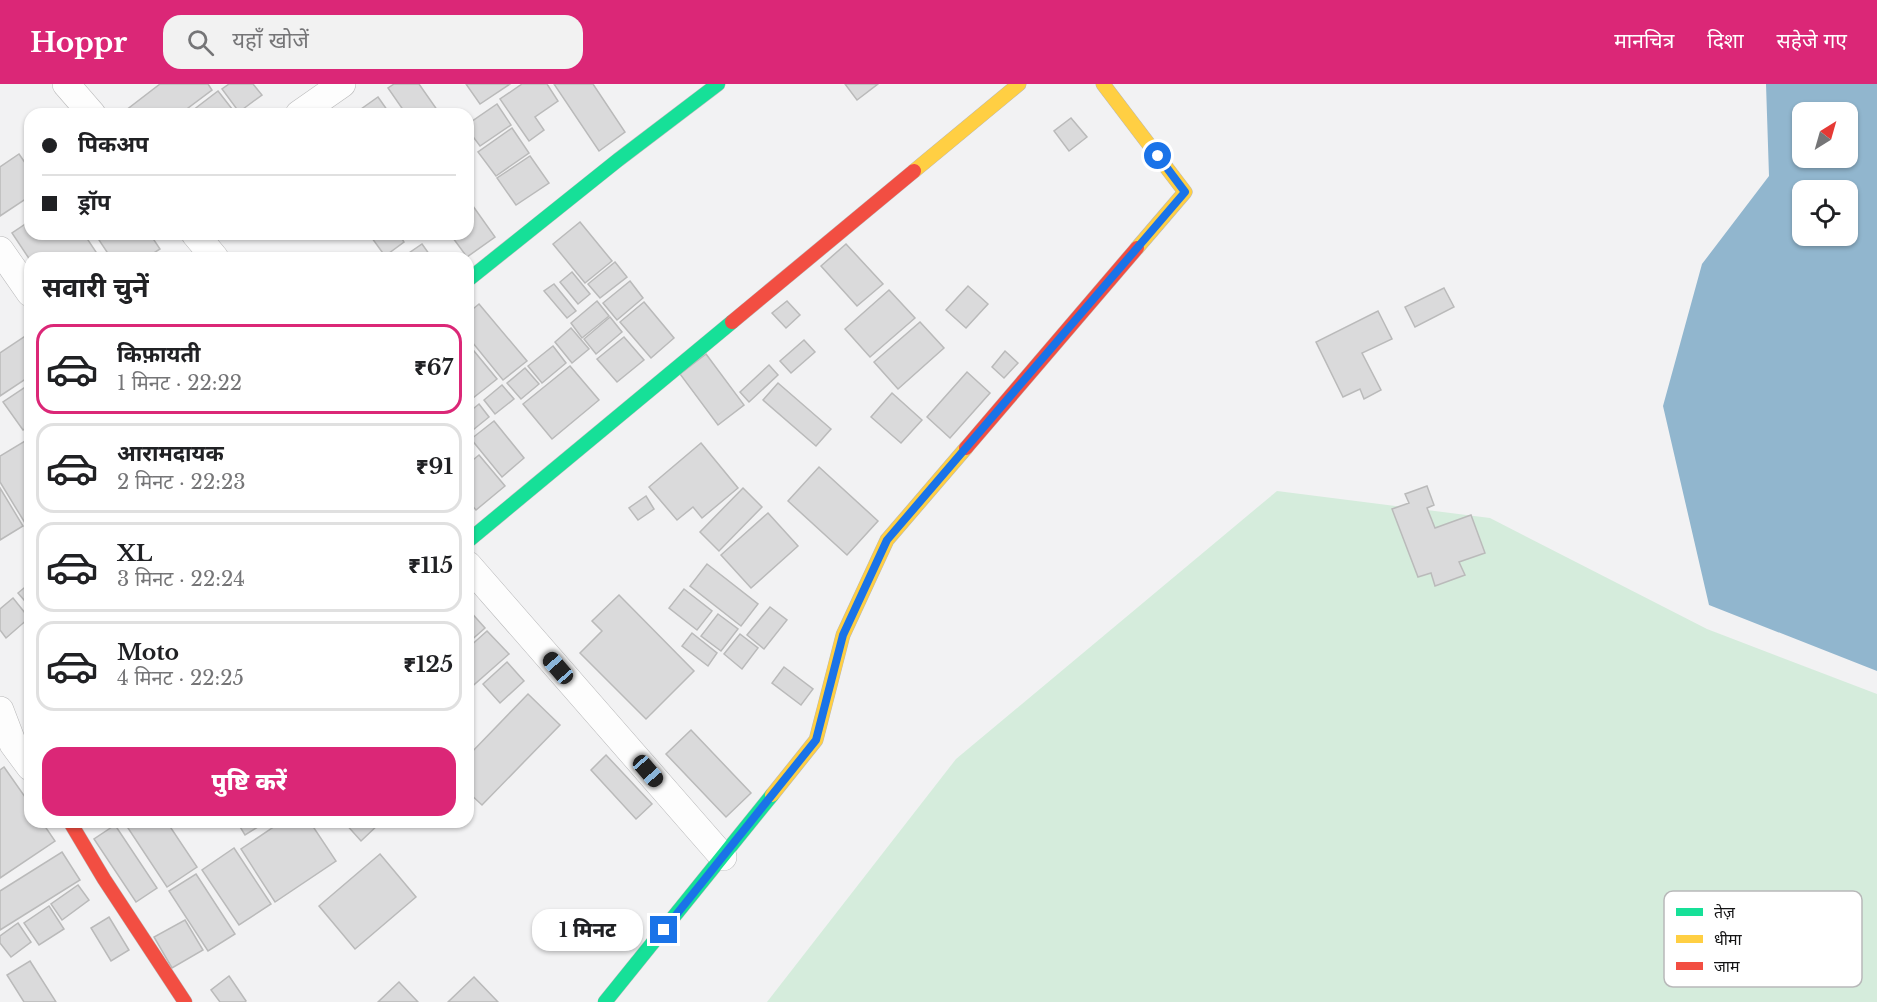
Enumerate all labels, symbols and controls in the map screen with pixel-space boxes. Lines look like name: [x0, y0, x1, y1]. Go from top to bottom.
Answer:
search box: [163, 15, 583, 69]
text: Hoppr: [30, 25, 127, 60]
icon: search: [184, 26, 217, 59]
text: यहाँ खोजें: [232, 27, 309, 54]
text: मानचित्र: [1614, 28, 1674, 54]
text: दिशा: [1707, 28, 1744, 54]
text: सहेजे गए: [1777, 28, 1847, 54]
north arrow: [1792, 102, 1858, 168]
map controls: [1792, 102, 1858, 246]
text: पिकअप: [78, 131, 149, 158]
route start: [1144, 142, 1171, 169]
button: locate: [1792, 180, 1858, 246]
text: ड्रॉप: [78, 189, 111, 216]
text: सवारी चुनें: [42, 271, 149, 304]
text: किफ़ायती: [117, 341, 201, 368]
icon: car: [45, 342, 99, 396]
text: ₹67: [414, 354, 453, 381]
text: 1 मिनट · 22:22: [117, 371, 242, 395]
text: आरामदायक: [117, 440, 224, 467]
icon: car: [45, 441, 99, 495]
text: ₹91: [416, 453, 453, 480]
text: 2 मिनट · 22:23: [117, 470, 246, 494]
icon: car: [45, 540, 99, 594]
text: XL: [117, 540, 152, 567]
text: ₹115: [408, 552, 453, 579]
text: 3 मिनट · 22:24: [117, 567, 245, 591]
icon: car: [45, 639, 99, 693]
text: Moto: [117, 639, 179, 666]
car: [539, 649, 577, 687]
text: ₹125: [403, 651, 453, 678]
text: 4 मिनट · 22:25: [117, 666, 244, 690]
button: पुष्टि करें: [42, 747, 456, 816]
car: [629, 752, 667, 790]
legend: [1664, 891, 1862, 987]
text: तेज़: [1714, 902, 1736, 922]
callout: 1 मिनट: [532, 909, 643, 951]
route end: [650, 916, 677, 943]
text: 1 मिनट: [559, 918, 616, 942]
text: धीमा: [1714, 929, 1743, 949]
text: जाम: [1714, 956, 1740, 976]

